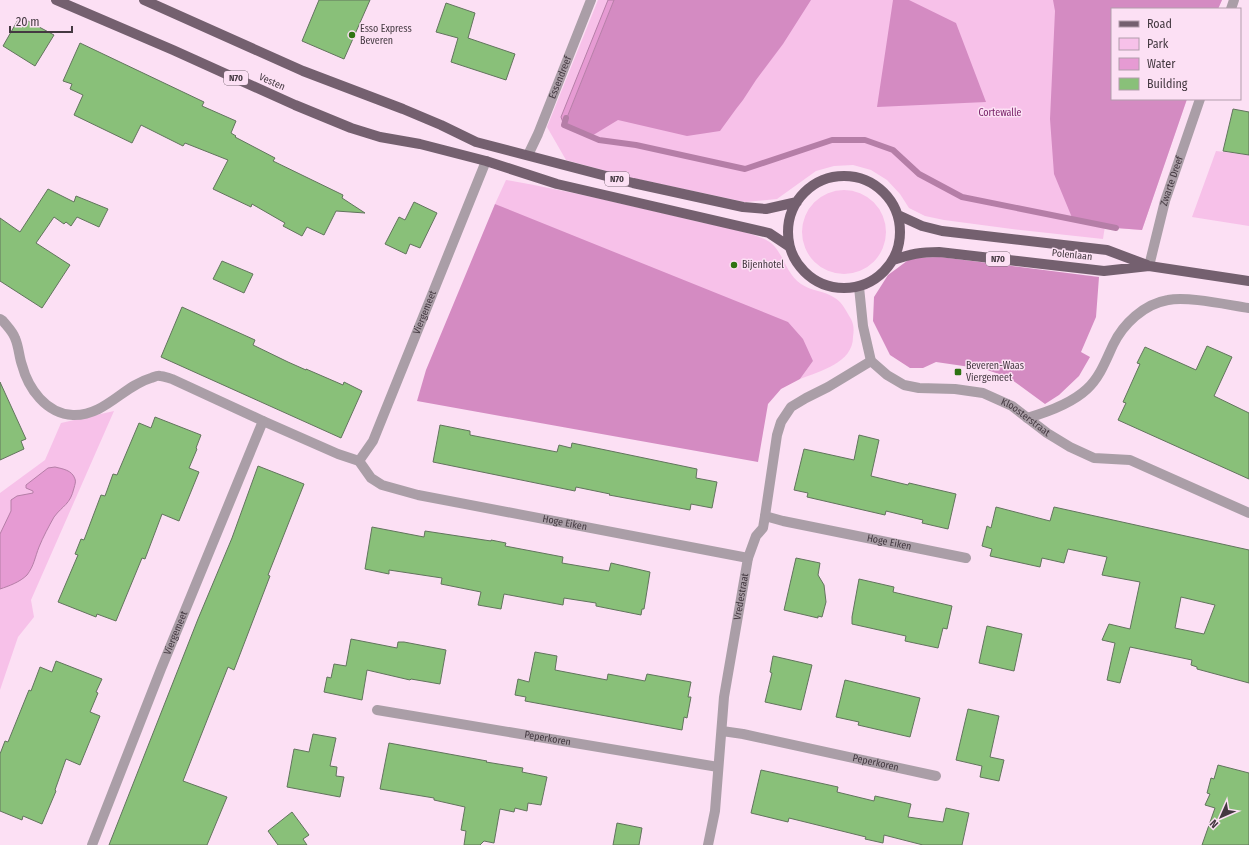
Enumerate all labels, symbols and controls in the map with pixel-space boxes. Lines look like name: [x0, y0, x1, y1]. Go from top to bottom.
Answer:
scale bar: [10, 8, 72, 34]
legend: [1111, 8, 1241, 100]
text: 20 m: [16, 15, 40, 29]
text: Road: [1147, 17, 1172, 31]
place label: Esso Express Beveren: [360, 23, 412, 47]
marker: Esso Express Beveren: [347, 30, 357, 40]
text: Park: [1147, 37, 1169, 51]
street label: Essendreef: [547, 54, 575, 101]
text: Water: [1147, 57, 1176, 71]
road number: N70: [224, 71, 248, 85]
street label: Vesten: [257, 71, 287, 93]
text: Building: [1147, 77, 1188, 91]
park label: Cortewalle: [978, 107, 1022, 119]
street label: Zwarte Dreef: [1158, 154, 1186, 207]
road number: N70: [605, 172, 629, 186]
street label: Polenlaan: [1051, 247, 1093, 263]
road number: N70: [986, 252, 1010, 266]
place label: Bijenhotel: [742, 259, 784, 271]
marker: Bijenhotel: [729, 260, 739, 270]
street label: Viergemeet: [411, 288, 439, 336]
place label: Beveren-Waas Viergemeet: [966, 360, 1024, 384]
marker: Beveren-Waas Viergemeet: [953, 367, 963, 377]
street label: Kloosterstraat: [999, 396, 1053, 440]
street label: Hoge Eiken: [541, 513, 588, 533]
street label: Hoge Eiken: [866, 532, 913, 553]
street label: Vredestraat: [731, 572, 751, 621]
street label: Viergemeet: [161, 609, 190, 657]
street label: Peperkoren: [523, 729, 572, 748]
street label: Peperkoren: [851, 752, 900, 774]
north arrow: [1201, 797, 1241, 837]
text: N: [1207, 817, 1221, 831]

